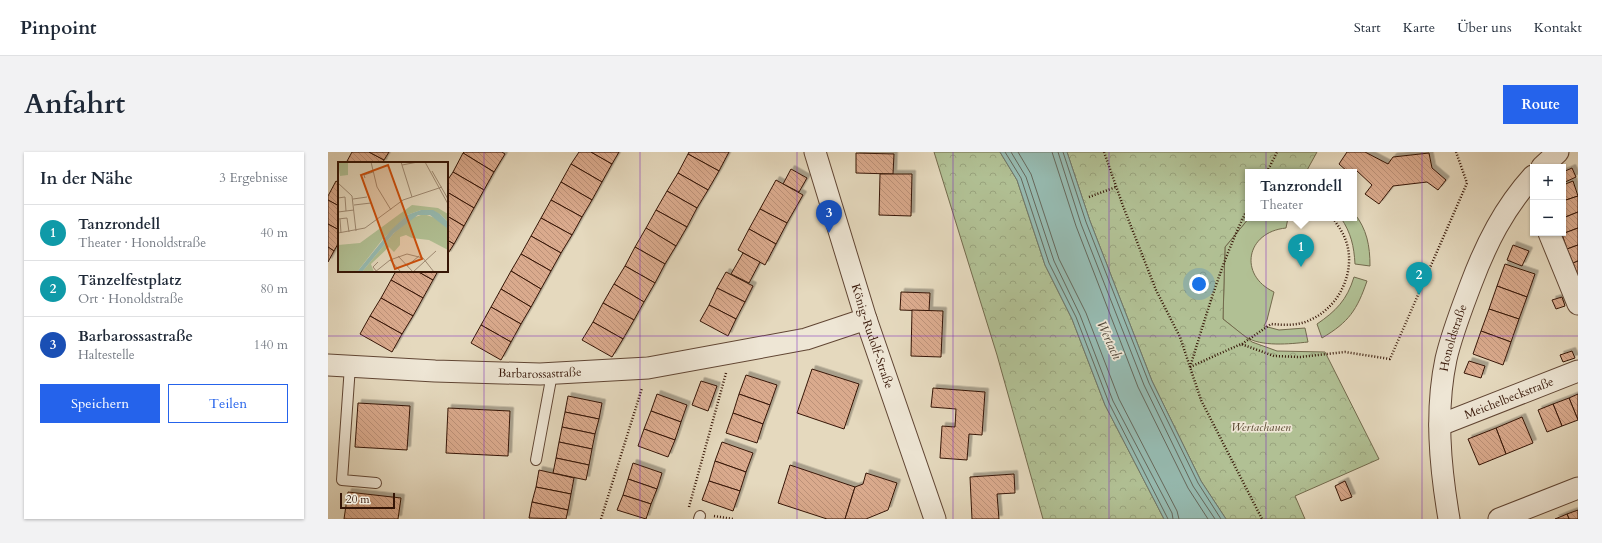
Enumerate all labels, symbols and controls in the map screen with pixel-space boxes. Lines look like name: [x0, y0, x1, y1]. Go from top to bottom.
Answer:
text: Pinpoint: [20, 15, 97, 41]
text: Start: [1354, 18, 1381, 37]
text: Karte: [1403, 18, 1435, 37]
text: Über uns: [1457, 18, 1512, 37]
text: Kontakt: [1534, 18, 1582, 37]
text: Anfahrt: [24, 85, 125, 123]
button: Route: [1503, 85, 1578, 124]
inset map: [338, 162, 448, 272]
map controls: [1530, 164, 1566, 236]
button: +: [1530, 164, 1566, 200]
text: In der Nähe: [40, 167, 133, 190]
text: 3 Ergebnisse: [219, 169, 288, 187]
popup: [1245, 169, 1357, 221]
text: Tanzrondell: [1260, 176, 1342, 196]
text: Theater: [1260, 196, 1303, 214]
pin: 3: [816, 200, 842, 233]
button: −: [1530, 200, 1566, 236]
text: Tanzrondell: [78, 214, 160, 234]
text: 1: [50, 224, 56, 242]
text: 40 m: [260, 224, 288, 242]
text: Theater · Honoldstraße: [78, 234, 206, 252]
pin: 1: [1288, 234, 1314, 267]
pin: 2: [1406, 262, 1432, 295]
text: Tänzelfestplatz: [78, 270, 182, 290]
your location: [1189, 274, 1209, 294]
text: 2: [50, 280, 56, 298]
text: 80 m: [260, 280, 288, 298]
street label: König-Rudolf-Straße: [848, 282, 897, 391]
text: Ort · Honoldstraße: [78, 290, 183, 308]
street label: Honoldstraße: [1436, 302, 1471, 373]
water label: Wertach: [1092, 318, 1126, 363]
text: Barbarossastraße: [78, 326, 193, 346]
text: 3: [50, 336, 56, 354]
text: 140 m: [254, 336, 288, 354]
text: Haltestelle: [78, 346, 135, 364]
street label: Barbarossastraße: [498, 364, 582, 382]
street label: Meichelbeckstraße: [1462, 373, 1556, 423]
button: Speichern: [40, 384, 160, 423]
button: Teilen: [168, 384, 288, 423]
park label: Wertachauen: [1231, 419, 1291, 435]
scale bar: [340, 491, 395, 510]
text: 20 m: [346, 492, 370, 507]

